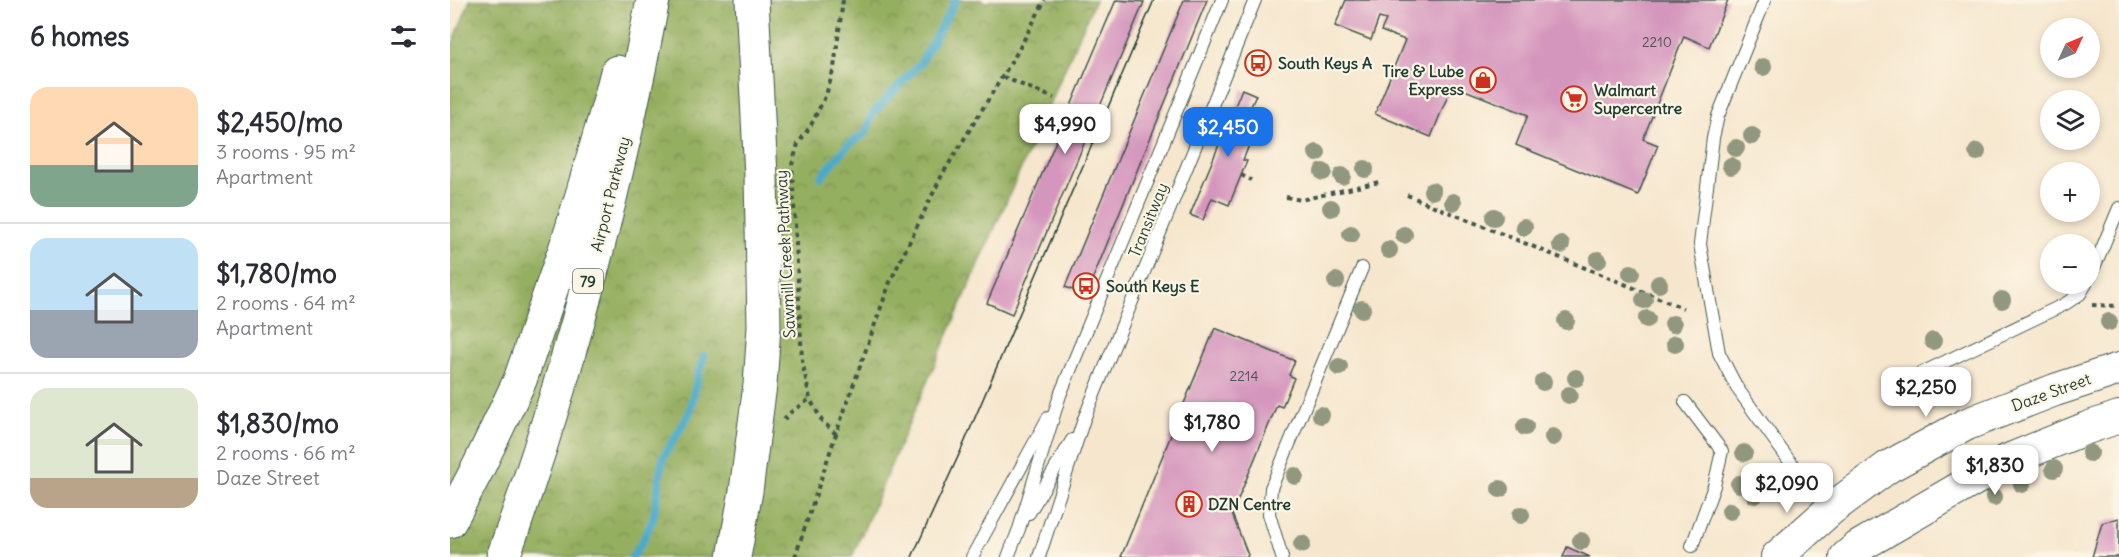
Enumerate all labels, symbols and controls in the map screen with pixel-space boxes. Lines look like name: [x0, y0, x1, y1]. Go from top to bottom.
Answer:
north arrow: [2040, 18, 2100, 78]
map controls: [2040, 18, 2100, 294]
text: 6 homes: [30, 20, 129, 53]
icon: filters: [387, 20, 420, 53]
house number: 2210: [1642, 33, 1672, 51]
bus stop icon: South Keys A: [1243, 48, 1273, 78]
place label: South Keys A: [1278, 53, 1372, 74]
place label: Tire & Lube Express: [1382, 61, 1464, 100]
shop icon: Tire & Lube Express: [1468, 65, 1498, 95]
place label: Walmart Supercentre: [1594, 80, 1682, 119]
supermarket icon: Walmart Supercentre: [1559, 84, 1589, 114]
button: layers: [2040, 90, 2100, 150]
pin: $4,990: [1016, 104, 1114, 155]
text: $2,450/mo: [216, 106, 343, 139]
pin: $2,450: [1179, 107, 1277, 158]
icon: home: [78, 111, 150, 183]
text: $4,990: [1034, 111, 1097, 136]
text: $2,450: [1197, 114, 1259, 139]
street label: Airport Parkway: [586, 134, 634, 254]
text: 3 rooms · 95 m²: [216, 139, 356, 164]
button: +: [2040, 162, 2100, 222]
text: Apartment: [216, 164, 313, 189]
street label: Sawmill Creek Pathway: [771, 169, 799, 339]
street label: Transitway: [1124, 180, 1172, 260]
button: −: [2040, 234, 2100, 294]
text: $1,780/mo: [216, 257, 337, 290]
icon: home: [78, 262, 150, 334]
road number: 79: [573, 269, 603, 293]
bus stop icon: South Keys E: [1071, 271, 1101, 301]
place label: South Keys E: [1106, 276, 1199, 297]
text: 2 rooms · 64 m²: [216, 290, 356, 315]
text: Apartment: [216, 315, 313, 340]
house number: 2214: [1230, 367, 1259, 385]
pin: $2,250: [1877, 367, 1975, 418]
street label: Daze Street: [2009, 368, 2094, 416]
text: $2,250: [1895, 374, 1957, 399]
pin: $1,780: [1163, 402, 1261, 453]
text: $1,830/mo: [216, 407, 339, 440]
text: $1,780: [1183, 409, 1241, 434]
icon: home: [78, 412, 150, 484]
text: 2 rooms · 66 m²: [216, 440, 356, 465]
pin: $1,830: [1946, 445, 2044, 496]
text: $1,830: [1966, 452, 2024, 477]
pin: $2,090: [1738, 463, 1836, 514]
text: Daze Street: [216, 465, 320, 490]
text: $2,090: [1755, 470, 1819, 495]
building icon: DZN Centre: [1174, 489, 1204, 519]
place label: DZN Centre: [1208, 494, 1291, 514]

